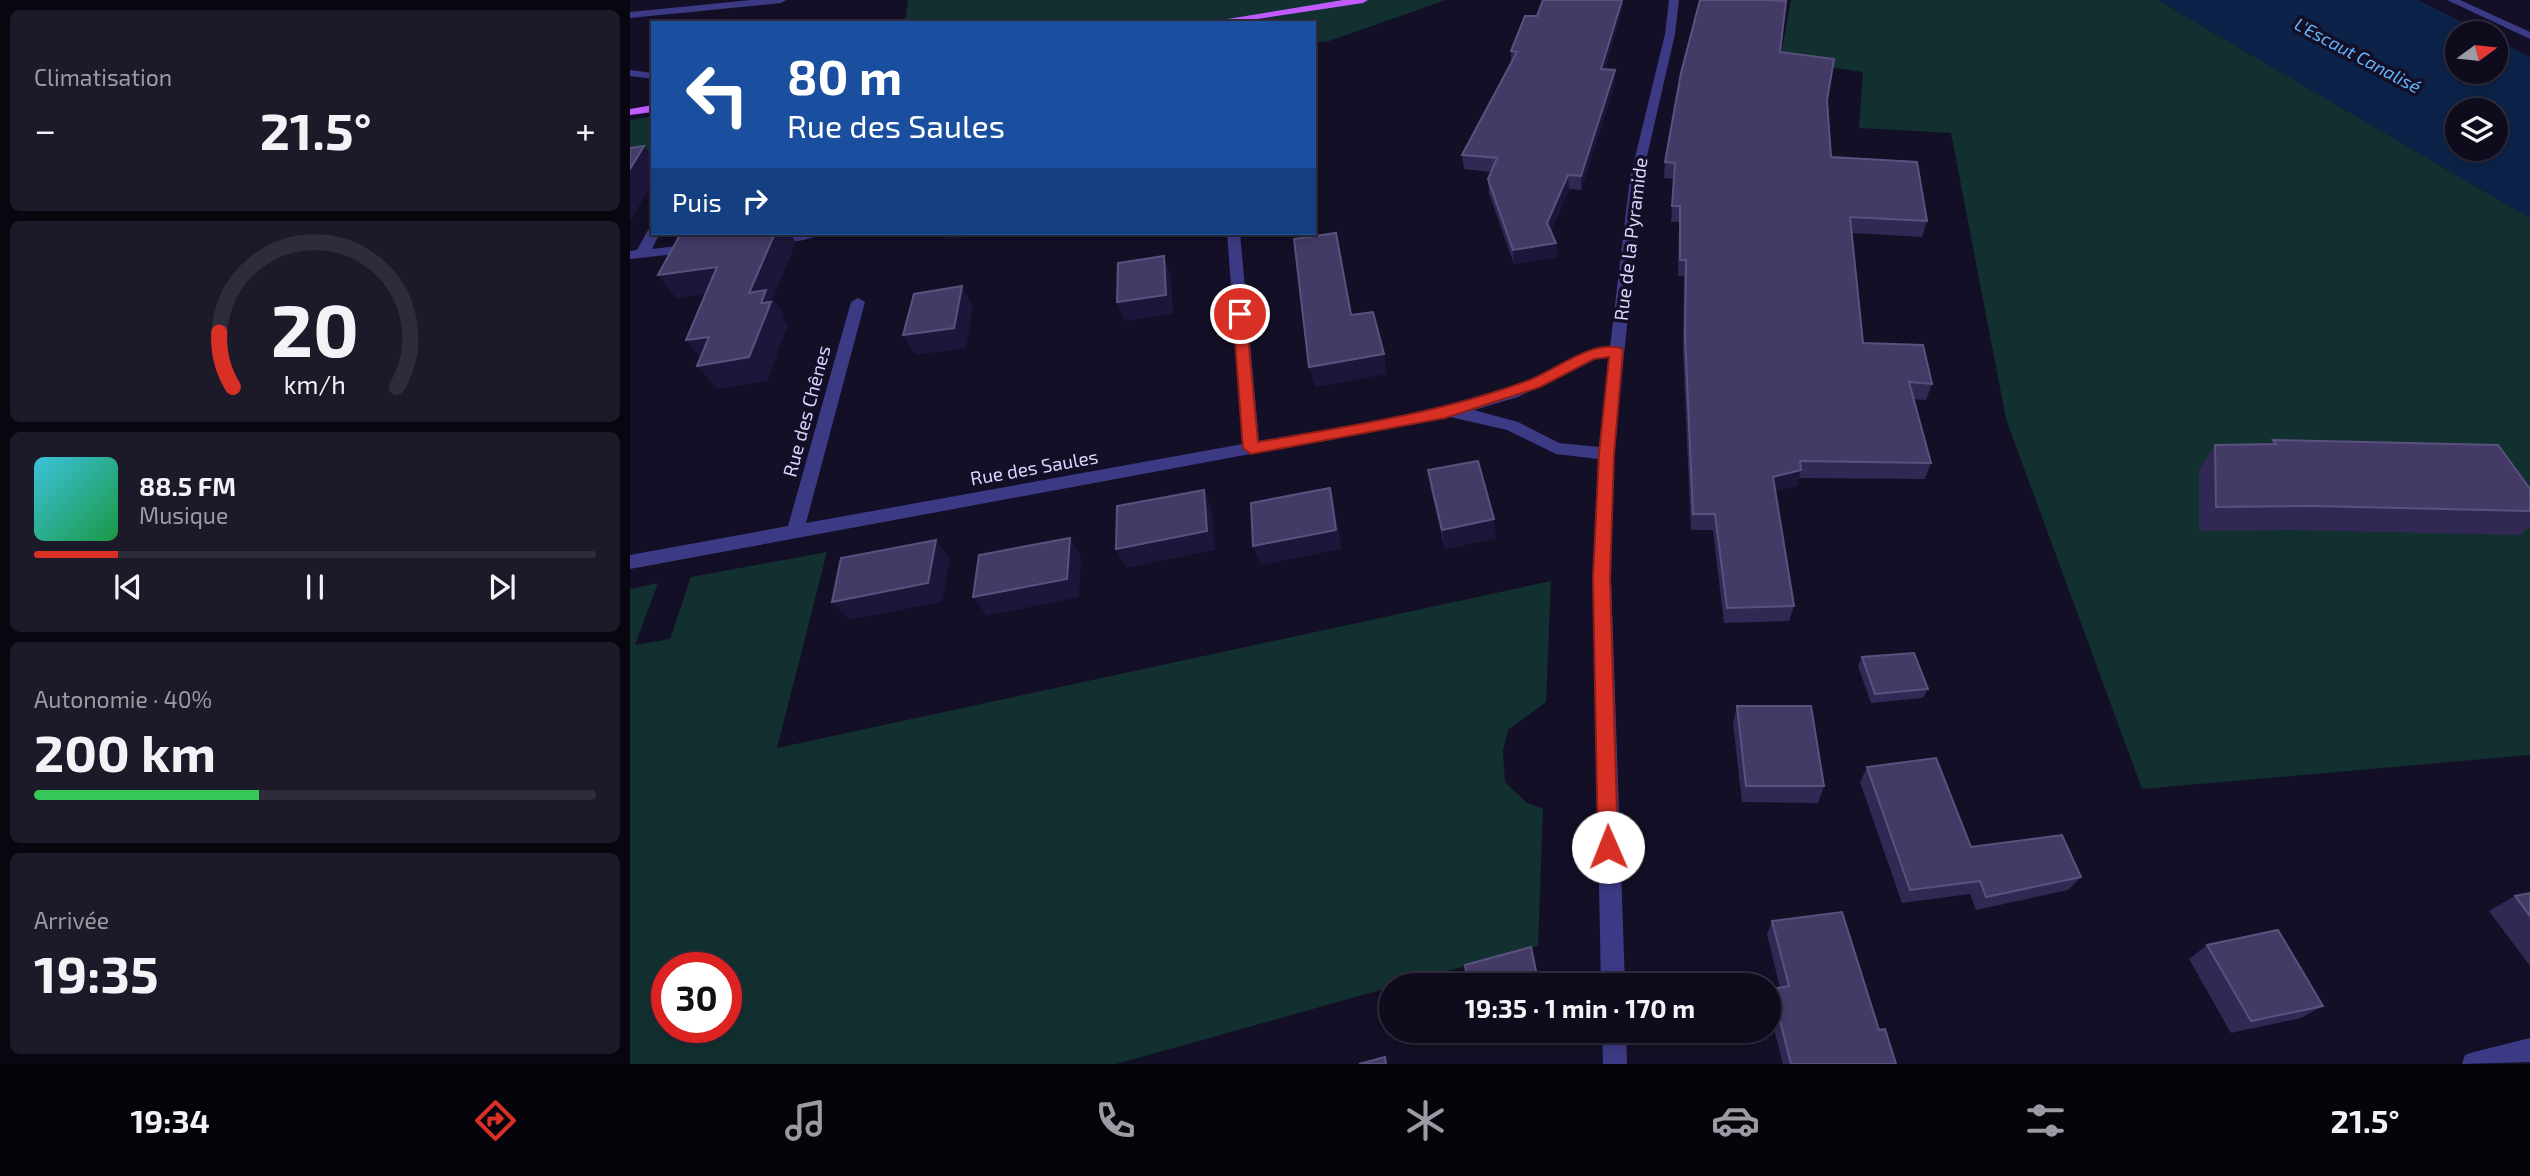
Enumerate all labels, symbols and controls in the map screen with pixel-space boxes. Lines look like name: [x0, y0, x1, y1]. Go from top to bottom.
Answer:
water label: L'Escaut Canalisé: [2291, 12, 2425, 98]
north arrow: [2445, 21, 2508, 84]
map controls: [2445, 21, 2508, 161]
text: 80 m: [787, 46, 902, 105]
icon: left: [672, 49, 763, 140]
text: Climatisation: [34, 63, 172, 91]
text: 21.5°: [260, 98, 372, 160]
button: layers: [2445, 98, 2508, 161]
text: −: [34, 106, 56, 152]
text: +: [575, 106, 596, 152]
text: Rue des Saules: [787, 106, 1005, 144]
street label: Rue de la Pyramide: [1609, 156, 1651, 322]
icon: right: [736, 182, 774, 220]
text: Puis: [672, 186, 722, 217]
pin: [1210, 284, 1270, 344]
text: 20: [271, 285, 359, 373]
icon: arrive: [1221, 295, 1259, 333]
street label: Rue des Chênes: [777, 343, 835, 479]
text: km/h: [284, 369, 346, 399]
street label: Rue des Saules: [968, 444, 1100, 490]
text: 88.5 FM: [139, 470, 236, 501]
text: Musique: [139, 501, 228, 529]
icon: previous: [109, 568, 147, 606]
icon: pause: [296, 568, 334, 606]
icon: next: [483, 568, 521, 606]
text: Autonomie · 40%: [34, 685, 212, 713]
text: 200 km: [34, 720, 216, 782]
position arrow: [1571, 810, 1645, 884]
text: Arrivée: [34, 906, 109, 934]
text: 19:35: [34, 941, 159, 1003]
speed limit sign: 30: [651, 952, 742, 1043]
text: 19:35 · 1 min · 170 m: [1465, 992, 1695, 1023]
icon: directions: [471, 1096, 520, 1145]
icon: music: [781, 1096, 830, 1145]
icon: phone: [1091, 1096, 1140, 1145]
icon: climate: [1401, 1096, 1450, 1145]
icon: car: [1711, 1096, 1760, 1145]
icon: filters: [2021, 1096, 2070, 1145]
text: 19:34: [130, 1101, 210, 1139]
text: 21.5°: [2331, 1101, 2400, 1139]

